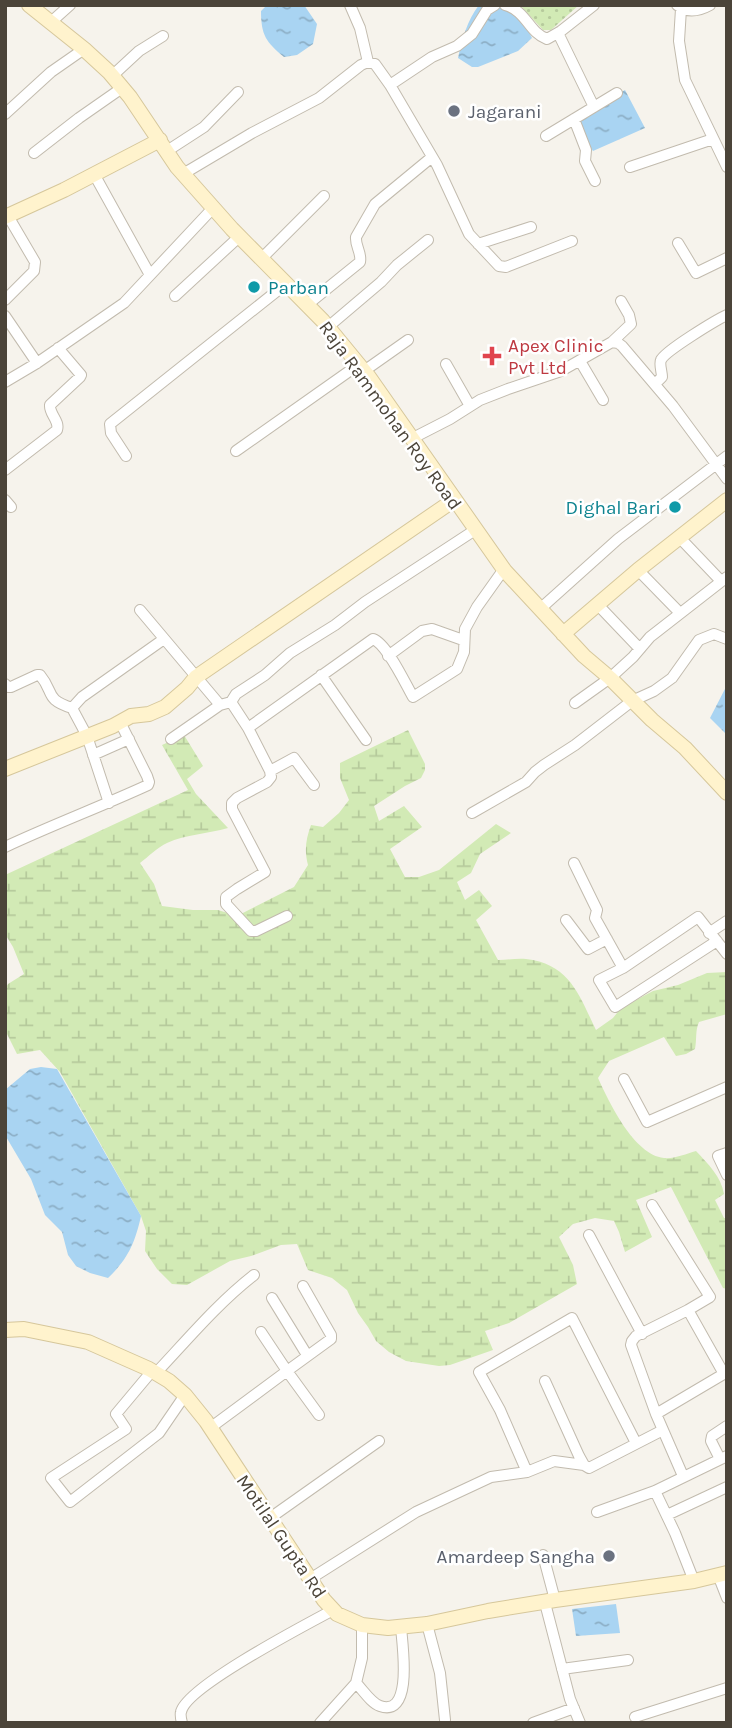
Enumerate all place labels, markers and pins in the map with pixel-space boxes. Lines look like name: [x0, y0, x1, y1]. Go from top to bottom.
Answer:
place label: Jagarani: [468, 101, 542, 123]
marker: Jagarani: [446, 103, 462, 119]
place label: Parban: [268, 277, 329, 299]
marker: Parban: [246, 279, 262, 295]
place label: Apex Clinic Pvt Ltd: [508, 335, 604, 379]
marker: Apex Clinic Pvt Ltd: [482, 346, 502, 366]
place label: Dighal Bari: [566, 497, 661, 519]
marker: Dighal Bari: [667, 499, 683, 515]
place label: Amardeep Sangha: [437, 1546, 595, 1568]
marker: Amardeep Sangha: [601, 1548, 617, 1564]

